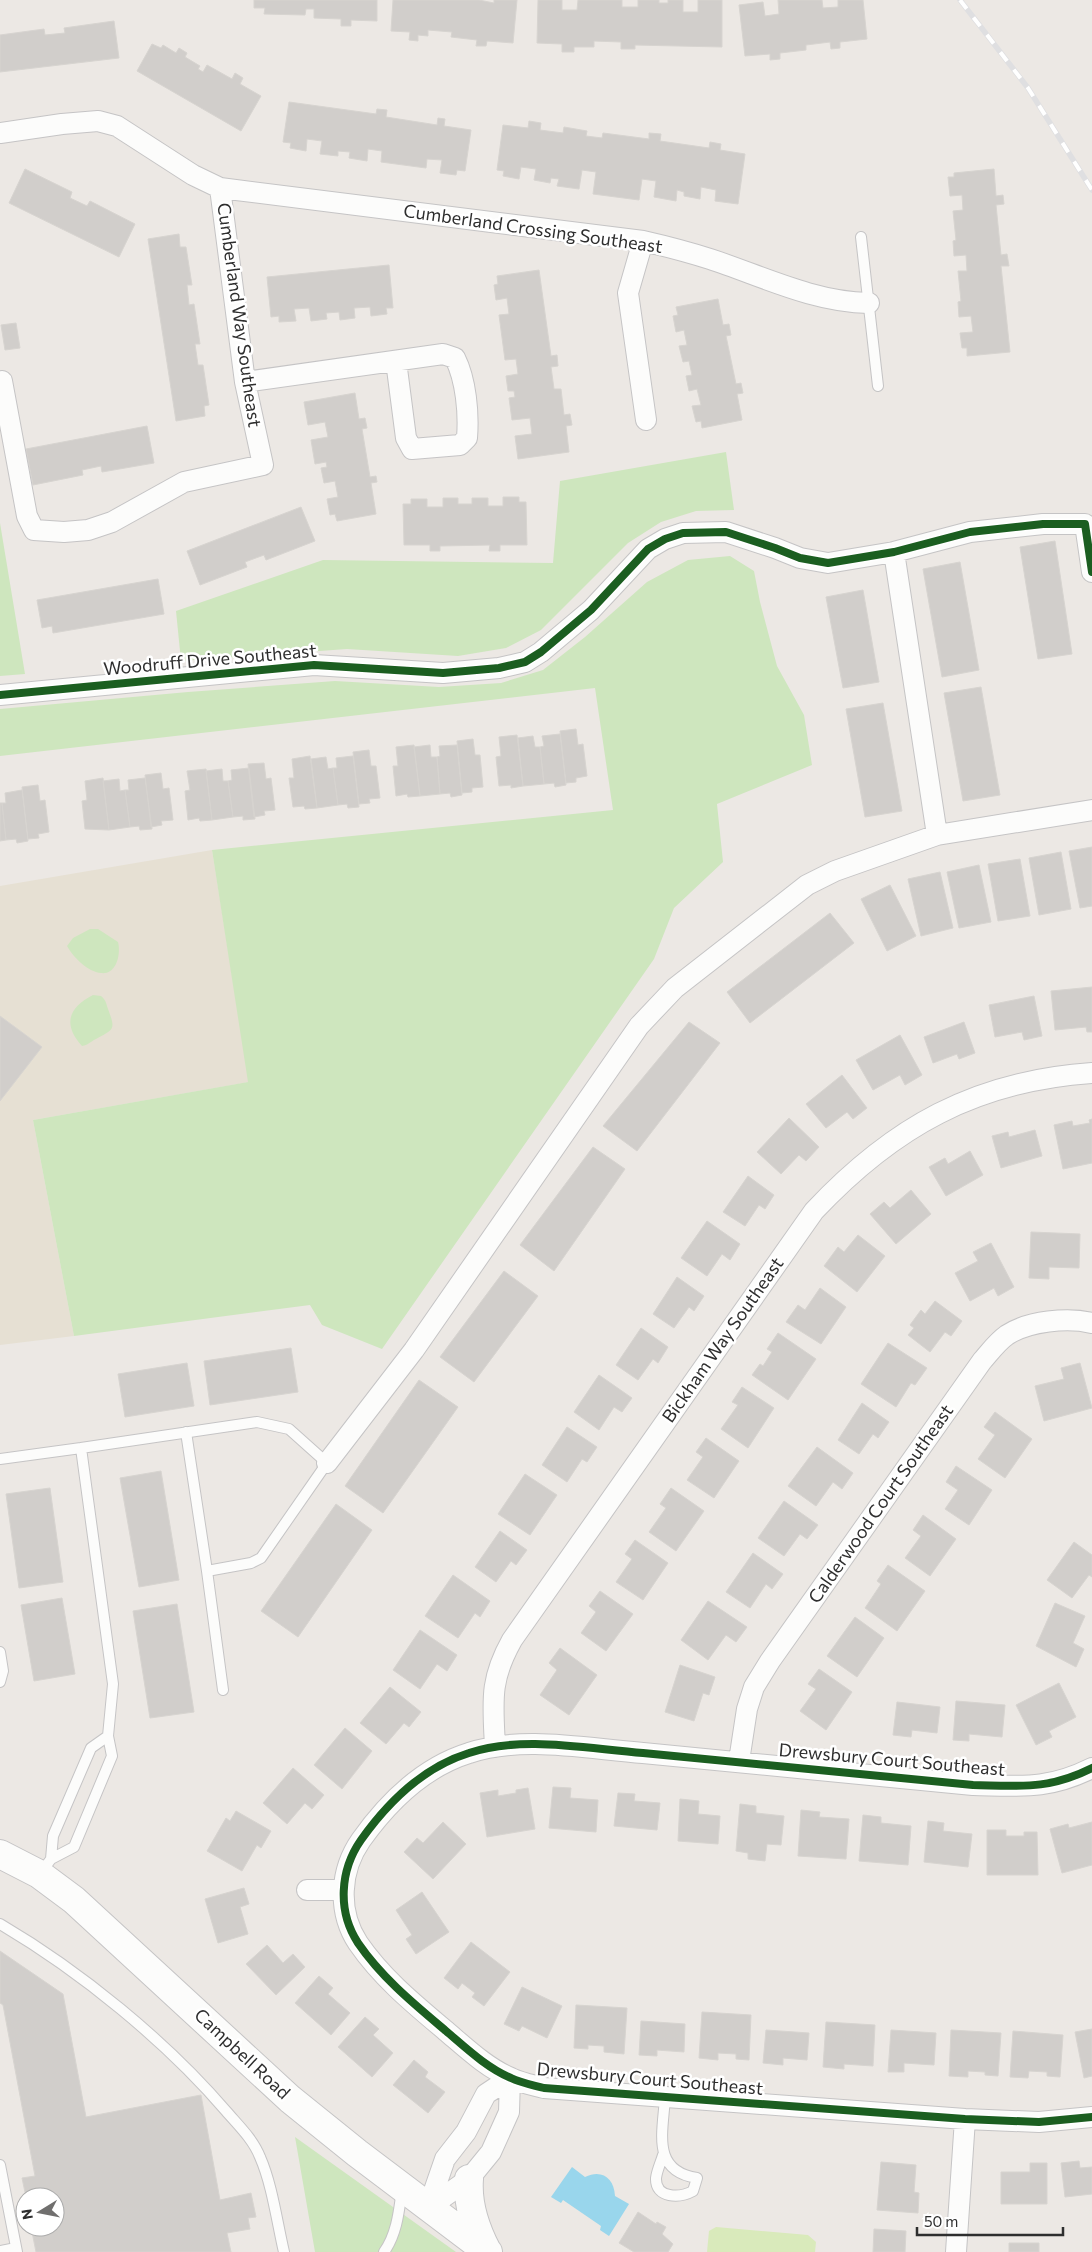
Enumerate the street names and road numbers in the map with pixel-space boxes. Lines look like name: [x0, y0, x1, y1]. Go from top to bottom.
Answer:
street label: Cumberland Crossing Southeast: [402, 199, 664, 257]
street label: Cumberland Way Southeast: [213, 201, 267, 429]
street label: Woodruff Drive Southeast: [102, 639, 317, 679]
street label: Bickham Way Southeast: [657, 1253, 788, 1426]
street label: Calderwood Court Southeast: [803, 1400, 957, 1607]
street label: Drewsbury Court Southeast: [778, 1738, 1006, 1780]
street label: Campbell Road: [190, 2003, 295, 2103]
street label: Drewsbury Court Southeast: [536, 2057, 764, 2099]

